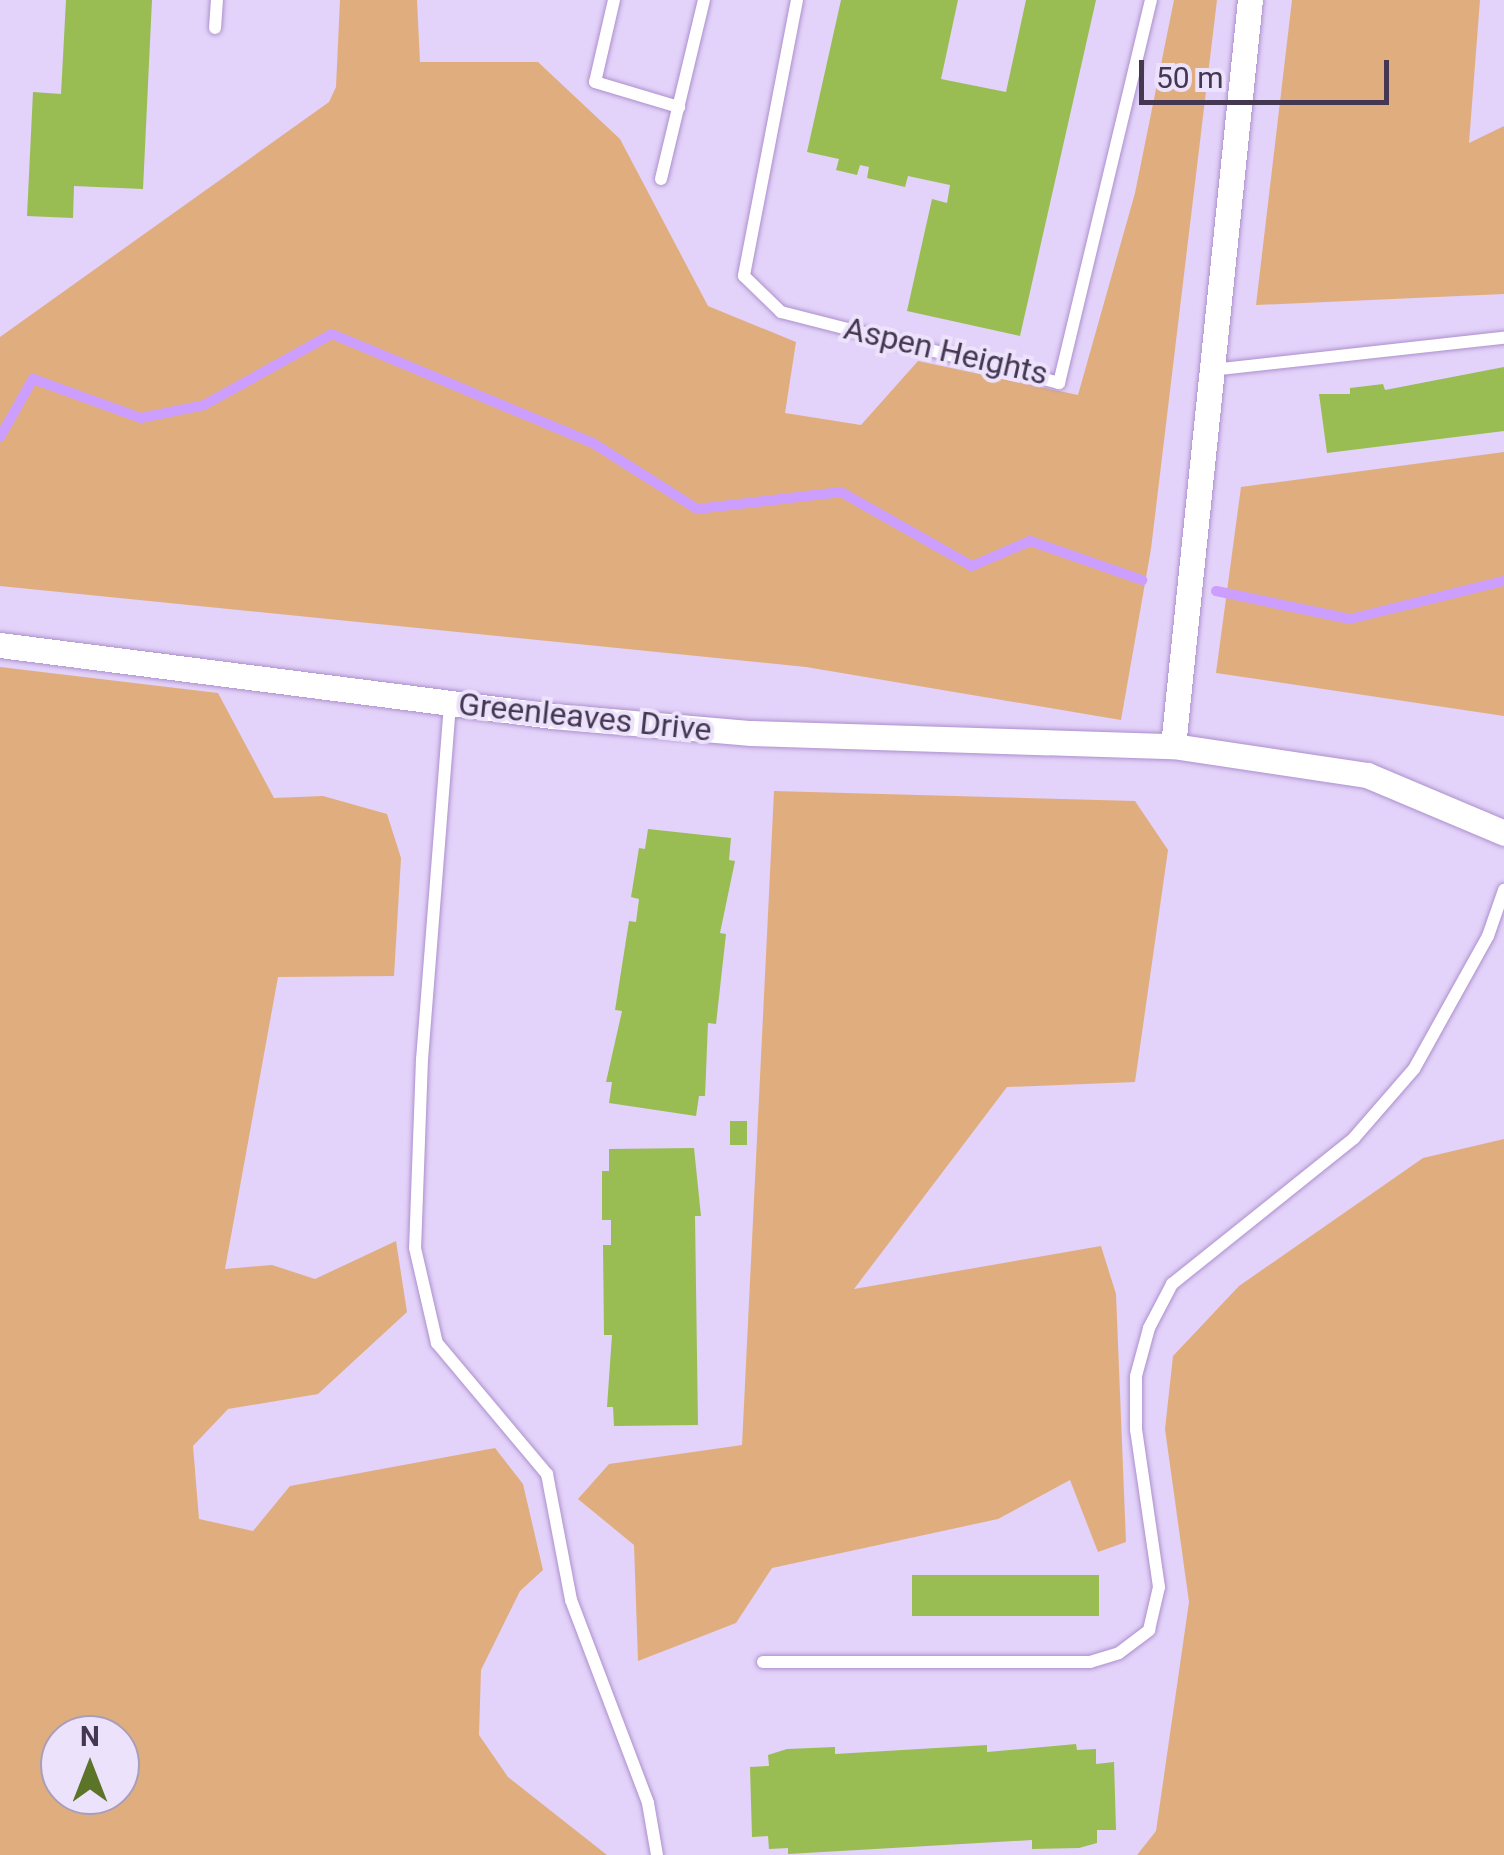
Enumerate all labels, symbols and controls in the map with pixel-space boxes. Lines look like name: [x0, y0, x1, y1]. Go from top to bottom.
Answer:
scale bar: [1144, 40, 1394, 102]
text: 50 m: [1156, 60, 1223, 95]
street label: Aspen Heights: [840, 309, 1052, 393]
street label: Greenleaves Drive: [456, 685, 714, 749]
north arrow: [40, 1715, 140, 1815]
text: N: [80, 1720, 100, 1753]

